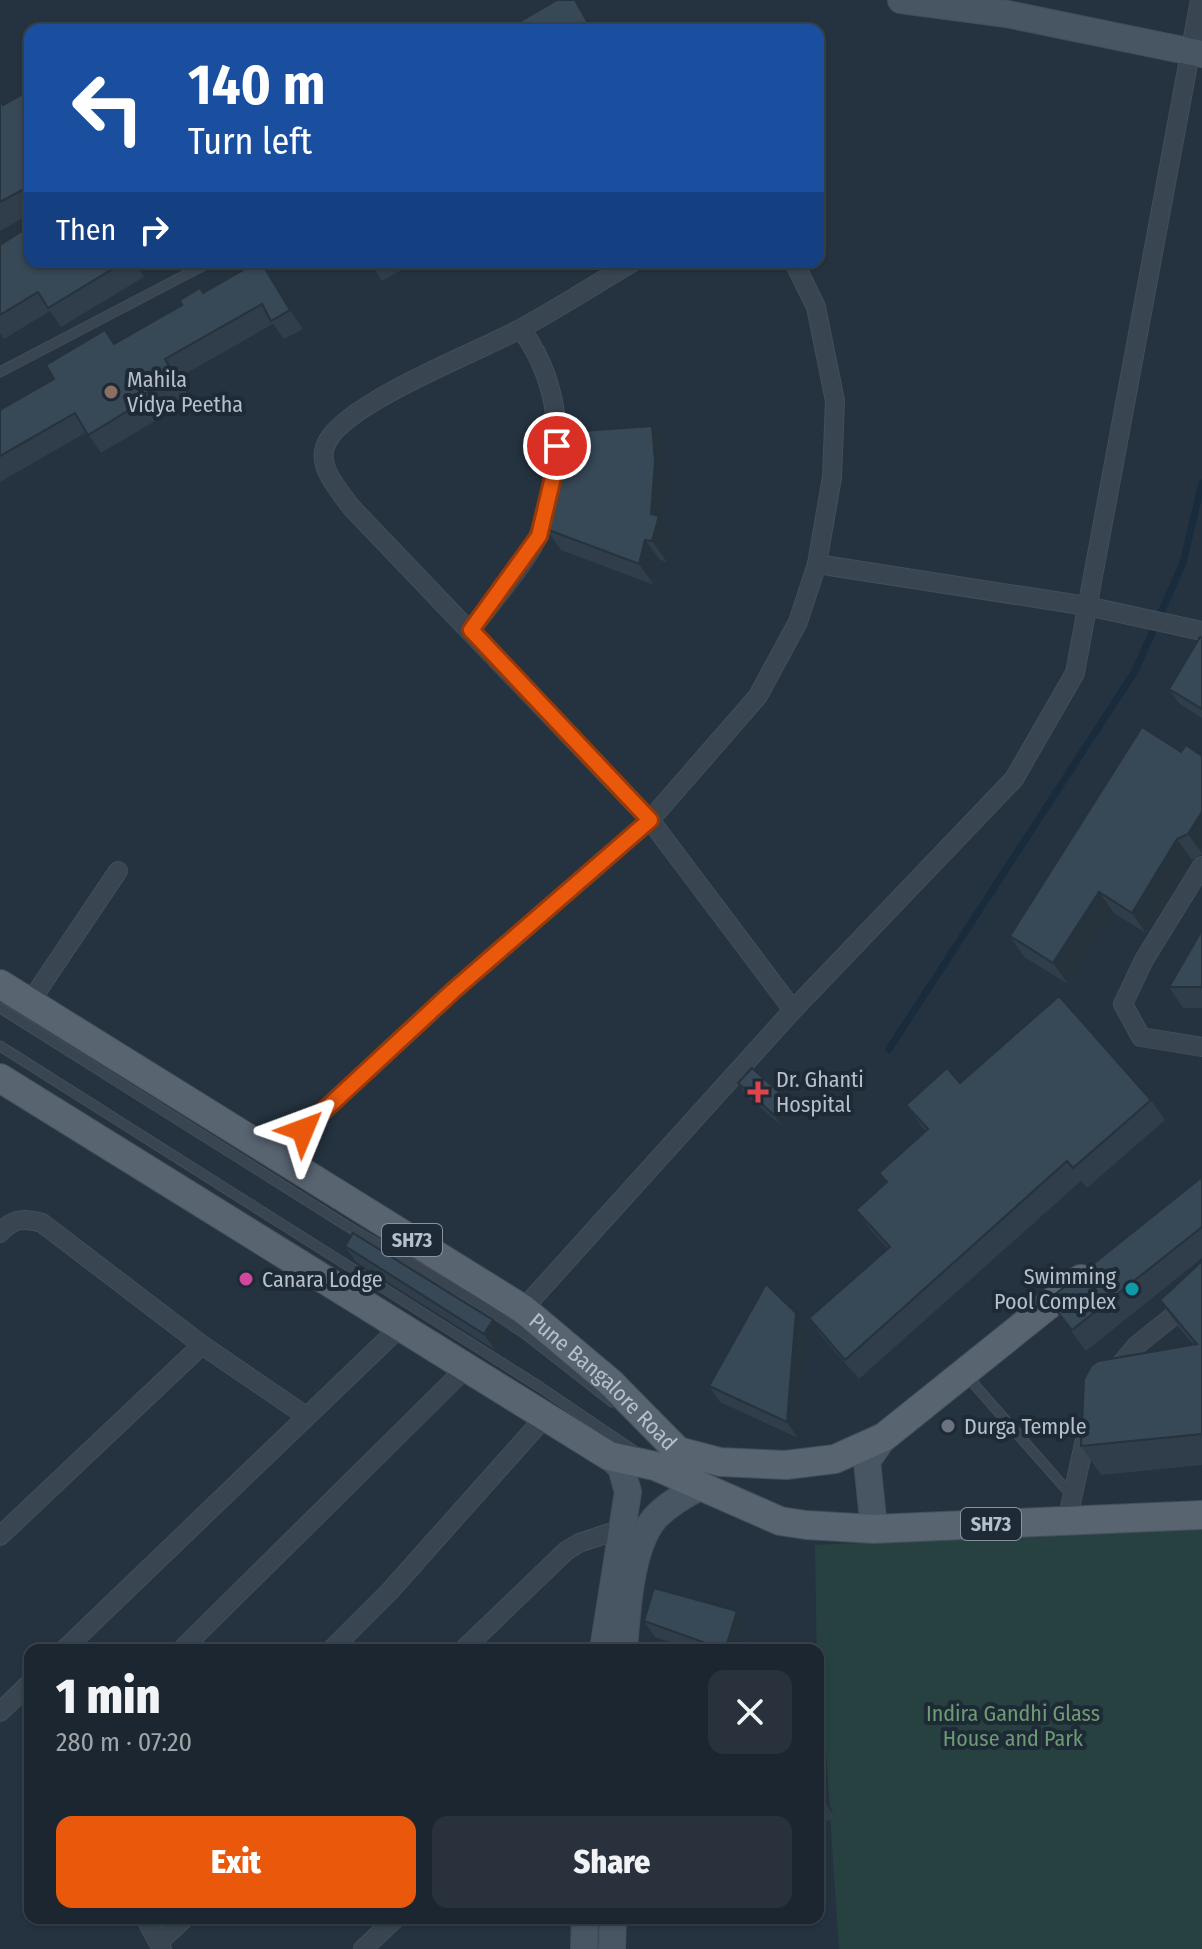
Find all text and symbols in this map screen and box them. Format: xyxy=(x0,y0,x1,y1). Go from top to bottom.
text: 140 m xyxy=(188,52,325,119)
icon: left xyxy=(56,56,160,160)
text: Turn left xyxy=(188,120,312,164)
icon: right xyxy=(132,208,176,252)
text: Then xyxy=(56,212,116,248)
place label: Mahila Vidya Peetha xyxy=(127,366,243,418)
marker: Mahila Vidya Peetha xyxy=(102,383,120,401)
pin xyxy=(523,412,591,480)
icon: arrive xyxy=(535,424,579,468)
place label: Dr. Ghanti Hospital xyxy=(776,1066,864,1118)
marker: Dr. Ghanti Hospital xyxy=(747,1081,769,1103)
position arrow xyxy=(261,1088,345,1172)
road number: SH73 xyxy=(382,1224,442,1256)
place label: Swimming Pool Complex xyxy=(994,1263,1117,1315)
place label: Canara Lodge xyxy=(262,1266,383,1293)
marker: Canara Lodge xyxy=(237,1270,255,1288)
marker: Swimming Pool Complex xyxy=(1123,1280,1141,1298)
street label: Pune Bangalore Road xyxy=(524,1307,683,1456)
place label: Durga Temple xyxy=(964,1413,1087,1440)
marker: Durga Temple xyxy=(939,1417,957,1435)
road number: SH73 xyxy=(961,1508,1021,1540)
text: 1 min xyxy=(56,1668,160,1726)
button: close xyxy=(708,1670,792,1754)
park label: Indira Gandhi Glass House and Park xyxy=(926,1700,1100,1752)
text: 280 m · 07:20 xyxy=(56,1727,192,1758)
button: Exit xyxy=(56,1816,416,1908)
button: Share xyxy=(432,1816,792,1908)

